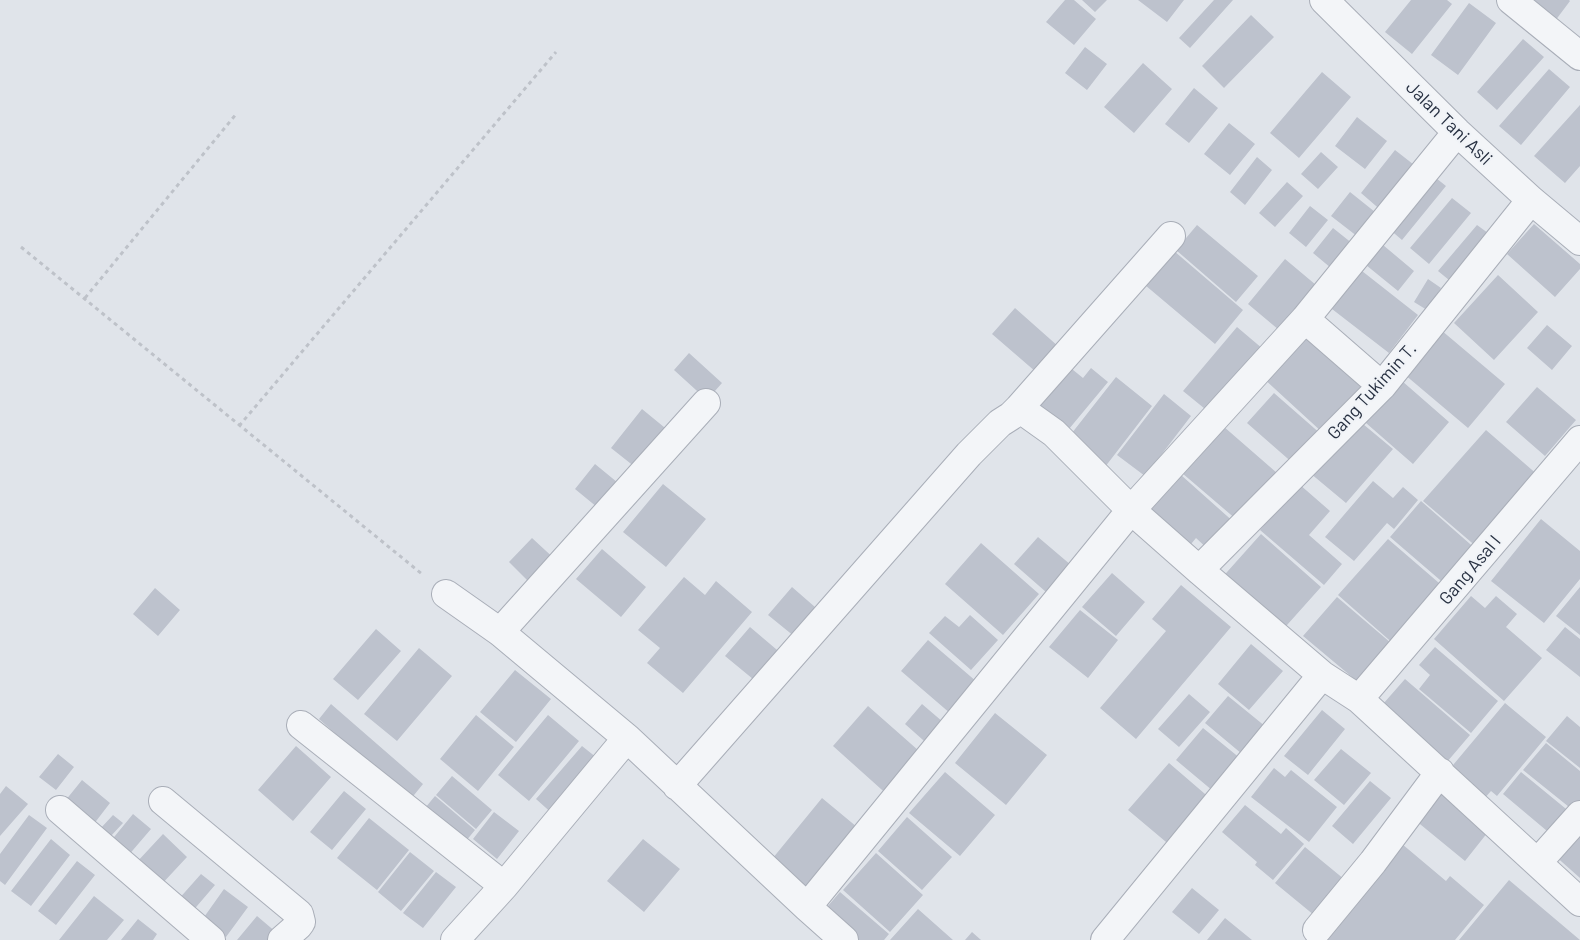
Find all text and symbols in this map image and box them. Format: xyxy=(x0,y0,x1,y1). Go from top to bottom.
street label: Jalan Tani Asli xyxy=(1401,76,1497,170)
street label: Gang Tukimin T. xyxy=(1323,338,1421,444)
street label: Gang Asal I xyxy=(1435,531,1505,609)

